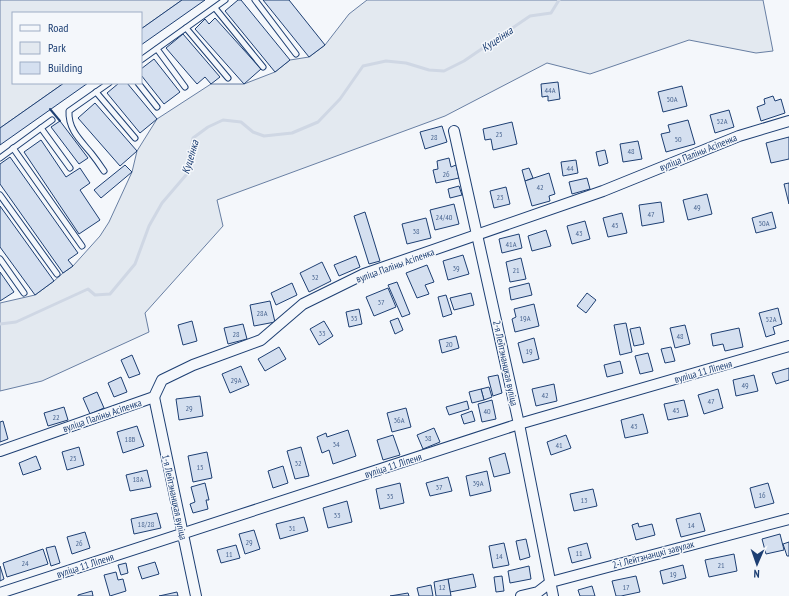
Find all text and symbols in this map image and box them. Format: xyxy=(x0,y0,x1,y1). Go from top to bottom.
legend xyxy=(12,12,142,84)
text: Road xyxy=(48,20,68,35)
water label: Куцеінка xyxy=(479,23,516,55)
text: Park xyxy=(48,40,66,55)
text: Building xyxy=(48,60,83,75)
house number: 44А xyxy=(545,85,556,95)
house number: 50А xyxy=(667,94,678,104)
house number: 52А xyxy=(717,116,728,126)
house number: 25 xyxy=(495,129,503,139)
street label: вуліца Паліны Асіпенка xyxy=(658,131,739,174)
house number: 28 xyxy=(430,132,438,142)
house number: 50 xyxy=(674,134,682,144)
water label: Куцеінка xyxy=(178,138,202,176)
house number: 48 xyxy=(627,146,635,156)
house number: 44 xyxy=(566,163,574,173)
house number: 26 xyxy=(442,169,450,179)
house number: 42 xyxy=(536,182,544,192)
house number: 23 xyxy=(496,192,504,202)
house number: 49 xyxy=(693,202,701,212)
house number: 47 xyxy=(647,209,655,219)
house number: 24/40 xyxy=(436,212,453,222)
house number: 50А xyxy=(759,218,770,228)
house number: 45 xyxy=(611,220,619,230)
house number: 38 xyxy=(412,226,420,236)
house number: 43 xyxy=(575,228,583,238)
house number: 41А xyxy=(506,239,517,249)
street label: вуліца Паліны Асіпенка xyxy=(354,245,436,286)
house number: 39 xyxy=(452,263,460,273)
house number: 21 xyxy=(512,265,520,275)
house number: 32 xyxy=(311,272,319,282)
house number: 37 xyxy=(377,297,385,307)
house number: 28А xyxy=(257,308,268,318)
house number: 35 xyxy=(350,313,358,323)
house number: 19А xyxy=(520,313,531,323)
house number: 52А xyxy=(766,314,777,324)
street label: 2-я Лейтэнанцкая вуліца xyxy=(490,319,521,407)
house number: 33 xyxy=(318,328,326,338)
house number: 28 xyxy=(232,329,240,339)
house number: 48 xyxy=(676,331,684,341)
house number: 20 xyxy=(445,339,453,349)
house number: 19 xyxy=(525,346,533,356)
street label: вуліца 11 Ліпеня xyxy=(673,357,734,386)
house number: 29А xyxy=(231,375,242,385)
house number: 49 xyxy=(741,380,749,390)
house number: 42 xyxy=(541,390,549,400)
street label: вуліца Паліны Асіпенка xyxy=(61,396,143,435)
house number: 47 xyxy=(707,396,715,406)
house number: 29 xyxy=(185,403,193,413)
house number: 45 xyxy=(672,405,680,415)
house number: 40 xyxy=(483,406,491,416)
house number: 22 xyxy=(52,412,60,422)
house number: 36А xyxy=(394,415,405,425)
house number: 43 xyxy=(630,421,638,431)
house number: 38 xyxy=(424,433,432,443)
house number: 18Б xyxy=(125,434,136,444)
house number: 34 xyxy=(332,439,340,449)
house number: 41 xyxy=(555,440,563,450)
street label: вуліца 11 Ліпеня xyxy=(363,450,424,481)
house number: 25 xyxy=(69,453,77,463)
street label: 1-я Лейтэнанцкая вуліца xyxy=(159,453,190,541)
house number: 32 xyxy=(294,458,302,468)
house number: 15 xyxy=(196,462,204,472)
house number: 18А xyxy=(133,474,144,484)
house number: 39А xyxy=(473,478,484,488)
house number: 37 xyxy=(435,482,443,492)
house number: 16 xyxy=(758,490,766,500)
house number: 35 xyxy=(386,491,394,501)
house number: 13 xyxy=(580,495,588,505)
house number: 33 xyxy=(333,510,341,520)
house number: 18/28 xyxy=(138,519,155,529)
house number: 14 xyxy=(687,520,695,530)
house number: 31 xyxy=(288,523,296,533)
house number: 29 xyxy=(245,537,253,547)
street label: 2-і Лейтэнанцкі завулак xyxy=(611,537,696,572)
house number: 26 xyxy=(75,538,83,548)
north arrow xyxy=(737,544,777,584)
house number: 11 xyxy=(575,548,583,558)
house number: 11 xyxy=(225,549,233,559)
street label: вуліца 11 Ліпеня xyxy=(55,550,116,581)
house number: 14 xyxy=(495,551,503,561)
house number: 24 xyxy=(21,558,29,568)
house number: 21 xyxy=(717,560,725,570)
text: N xyxy=(753,567,760,581)
house number: 19 xyxy=(669,569,677,579)
house number: 12 xyxy=(438,582,446,592)
house number: 17 xyxy=(622,582,630,592)

